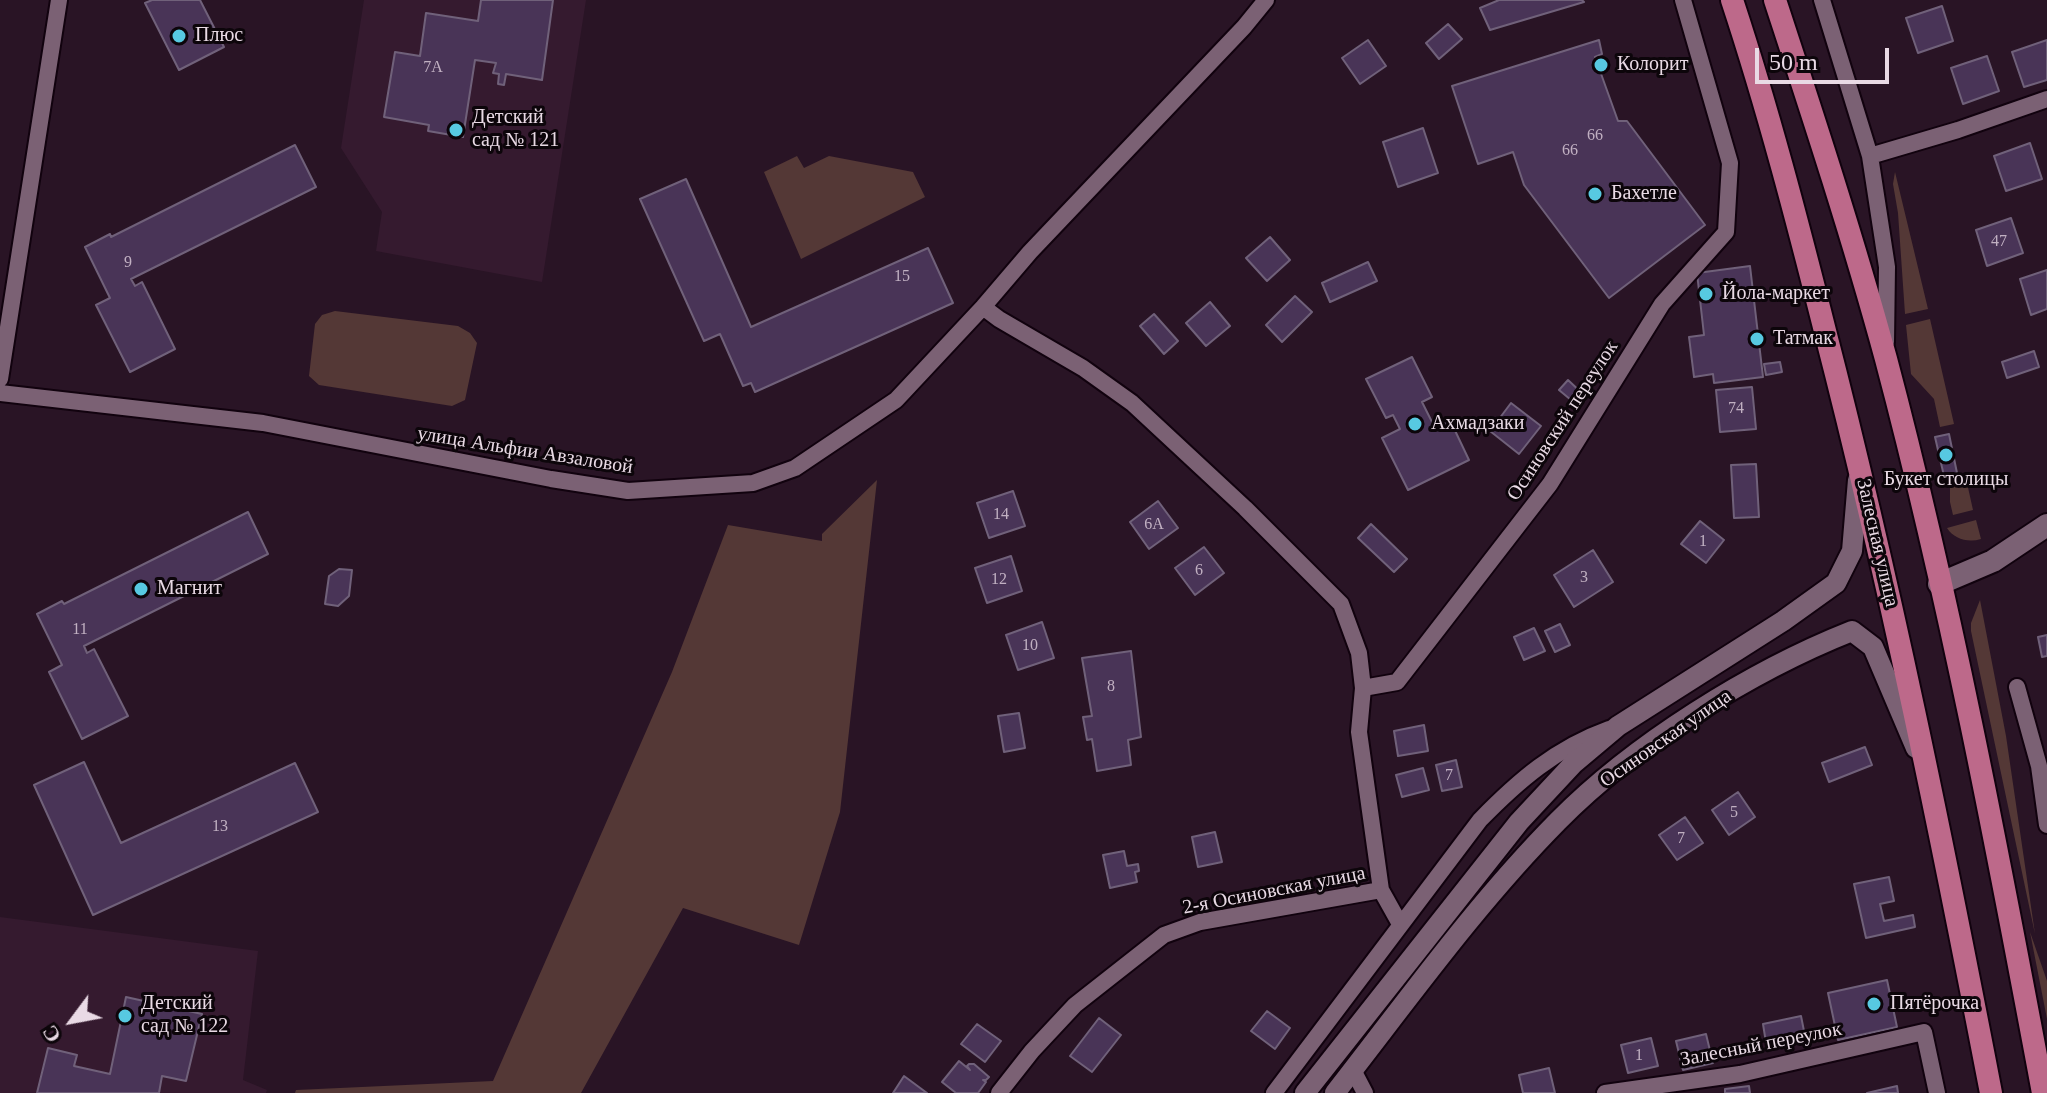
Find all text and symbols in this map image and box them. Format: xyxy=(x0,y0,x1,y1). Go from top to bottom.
place label: Плюс xyxy=(195,24,243,48)
marker: Плюс xyxy=(170,27,188,45)
scale bar xyxy=(1759,32,1893,82)
text: 50 m xyxy=(1769,49,1818,75)
place label: Колорит xyxy=(1617,53,1689,77)
marker: Колорит xyxy=(1592,56,1610,74)
house number: 7А xyxy=(423,58,443,78)
place label: Детский сад № 121 xyxy=(472,106,559,153)
marker: Детский сад № 121 xyxy=(447,121,465,139)
house number: 66 xyxy=(1587,126,1603,146)
house number: 66 xyxy=(1562,141,1578,161)
place label: Бахетле xyxy=(1611,182,1677,206)
marker: Бахетле xyxy=(1586,185,1604,203)
house number: 47 xyxy=(1991,232,2007,252)
house number: 9 xyxy=(124,253,132,273)
house number: 15 xyxy=(894,267,910,287)
place label: Йола-маркет xyxy=(1722,282,1830,306)
marker: Йола-маркет xyxy=(1697,285,1715,303)
place label: Татмак xyxy=(1773,327,1833,351)
marker: Татмак xyxy=(1748,330,1766,348)
street label: Осиновский переулок xyxy=(1502,337,1624,505)
house number: 74 xyxy=(1728,399,1744,419)
place label: Ахмадзаки xyxy=(1431,412,1524,436)
marker: Ахмадзаки xyxy=(1406,415,1424,433)
street label: улица Альфии Авзаловой xyxy=(415,422,635,480)
marker: Букет столицы xyxy=(1937,446,1955,464)
place label: Букет столицы xyxy=(1884,468,2008,492)
street label: Залесная улица xyxy=(1851,477,1903,609)
house number: 14 xyxy=(993,505,1009,525)
house number: 6А xyxy=(1144,515,1164,535)
house number: 1 xyxy=(1699,532,1707,552)
house number: 6 xyxy=(1195,561,1203,581)
house number: 3 xyxy=(1580,568,1588,588)
house number: 12 xyxy=(991,570,1007,590)
place label: Магнит xyxy=(157,577,222,601)
marker: Магнит xyxy=(132,580,150,598)
house number: 11 xyxy=(72,620,88,640)
house number: 10 xyxy=(1022,636,1038,656)
house number: 8 xyxy=(1107,677,1115,697)
street label: Осиновская улица xyxy=(1596,685,1736,793)
house number: 7 xyxy=(1445,766,1453,786)
house number: 5 xyxy=(1730,803,1738,823)
house number: 13 xyxy=(212,817,228,837)
house number: 7 xyxy=(1677,829,1685,849)
street label: 2-я Осиновская улица xyxy=(1181,862,1367,920)
north arrow xyxy=(32,981,112,1061)
place label: Детский сад № 122 xyxy=(141,992,228,1039)
place label: Пятёрочка xyxy=(1890,992,1979,1016)
marker: Пятёрочка xyxy=(1865,995,1883,1013)
marker: Детский сад № 122 xyxy=(116,1007,134,1025)
street label: Залесный переулок xyxy=(1678,1018,1844,1072)
text: С xyxy=(36,1021,66,1047)
house number: 1 xyxy=(1635,1046,1643,1066)

